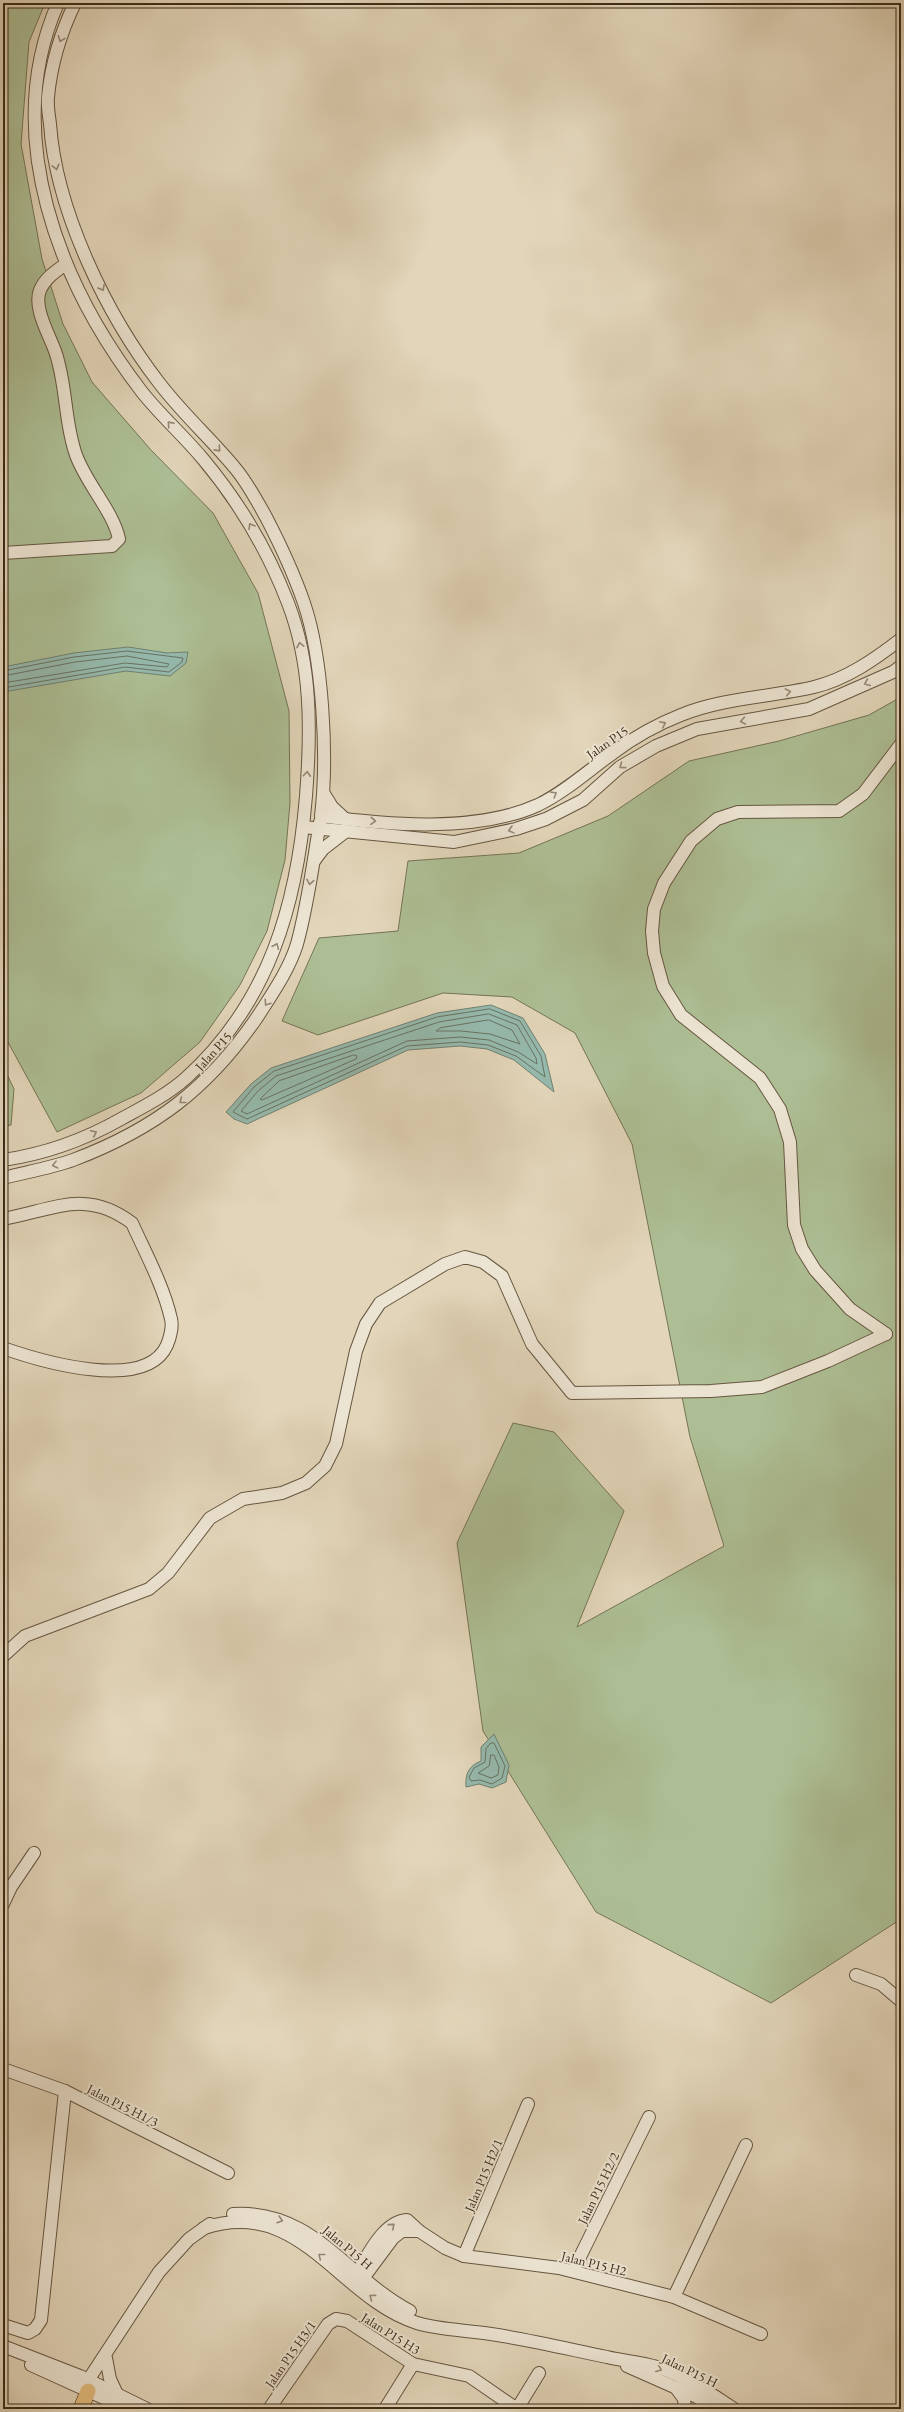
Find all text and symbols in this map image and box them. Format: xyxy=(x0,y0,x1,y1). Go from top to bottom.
one-way arrow xyxy=(57,36,65,43)
one-way arrow xyxy=(51,163,60,170)
one-way arrow xyxy=(97,284,104,291)
one-way arrow xyxy=(168,421,175,429)
one-way arrow xyxy=(214,445,221,452)
one-way arrow xyxy=(248,523,255,530)
one-way arrow xyxy=(296,642,304,649)
one-way arrow xyxy=(863,679,870,687)
one-way arrow xyxy=(785,688,791,697)
one-way arrow xyxy=(740,716,746,725)
one-way arrow xyxy=(659,721,666,729)
street label: Jalan P15 xyxy=(582,722,631,763)
one-way arrow xyxy=(620,761,627,768)
one-way arrow xyxy=(303,771,312,777)
one-way arrow xyxy=(550,792,557,799)
one-way arrow xyxy=(370,817,376,826)
one-way arrow xyxy=(508,825,515,834)
one-way arrow xyxy=(306,879,315,885)
one-way arrow xyxy=(272,942,280,949)
one-way arrow xyxy=(264,999,272,1006)
street label: Jalan P15 xyxy=(191,1028,235,1075)
one-way arrow xyxy=(180,1096,187,1103)
one-way arrow xyxy=(89,1130,97,1138)
one-way arrow xyxy=(51,1160,58,1168)
street label: Jalan P15 H1/3 xyxy=(83,2080,161,2131)
street label: Jalan P15 H2/1 xyxy=(460,2136,506,2215)
street label: Jalan P15 H2/2 xyxy=(573,2149,623,2228)
one-way arrow xyxy=(276,2215,283,2223)
street label: Jalan P15 H xyxy=(318,2221,377,2274)
one-way arrow xyxy=(387,2224,394,2231)
street label: Jalan P15 H2 xyxy=(559,2247,629,2280)
one-way arrow xyxy=(319,2254,326,2261)
one-way arrow xyxy=(369,2295,376,2302)
street label: Jalan P15 H3 xyxy=(357,2308,423,2358)
street label: Jalan P15 H3/1 xyxy=(261,2318,320,2392)
street label: Jalan P15 H xyxy=(658,2349,721,2391)
one-way arrow xyxy=(656,2364,663,2372)

